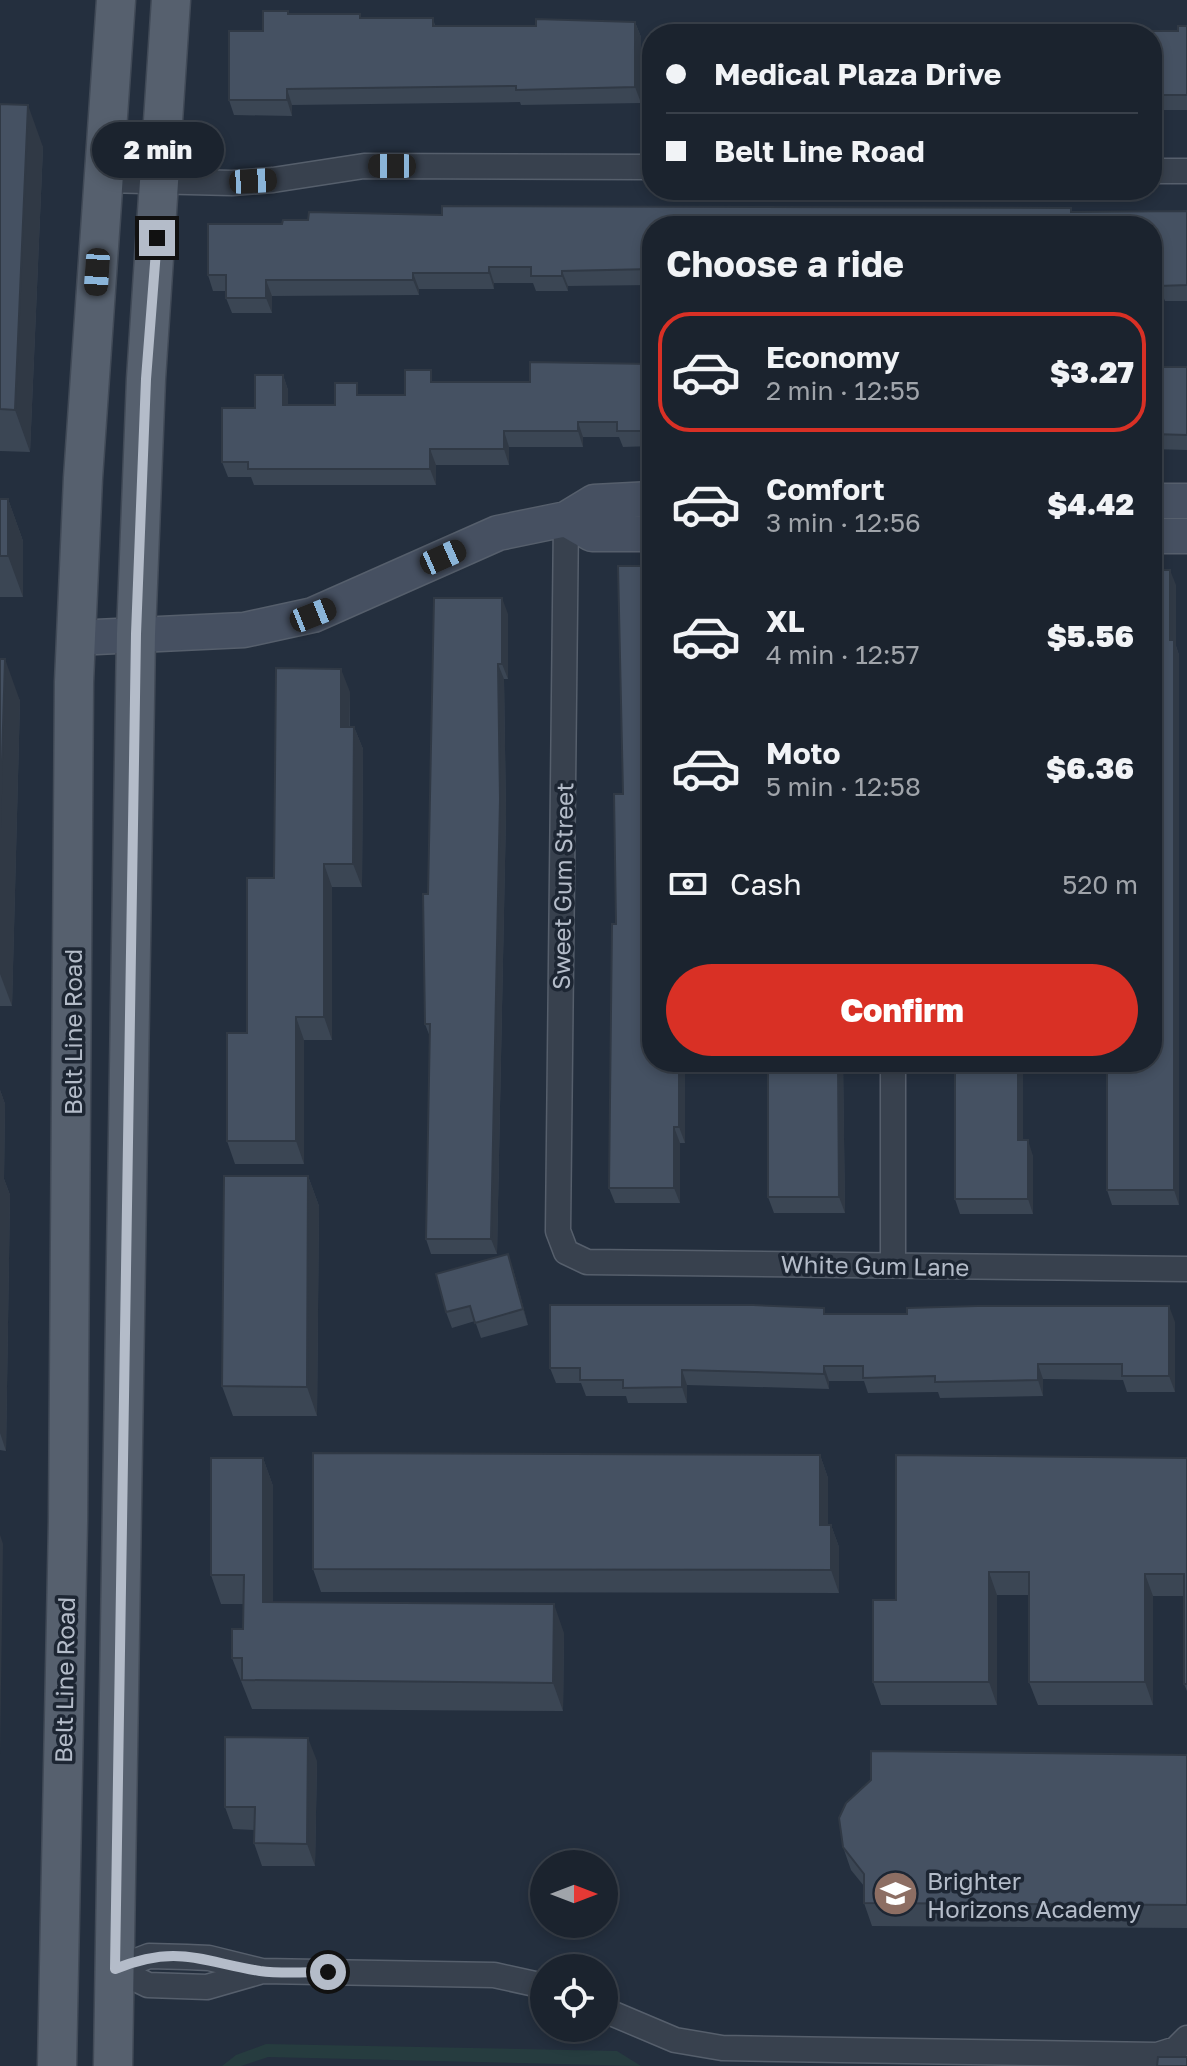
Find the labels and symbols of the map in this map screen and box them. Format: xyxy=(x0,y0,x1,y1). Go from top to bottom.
callout: 2 min xyxy=(91,122,223,178)
car xyxy=(368,154,416,178)
car xyxy=(228,168,278,194)
route end xyxy=(139,220,175,256)
car xyxy=(83,247,111,297)
car xyxy=(416,536,470,578)
car xyxy=(286,595,340,635)
street label: Sweet Gum Street xyxy=(546,782,578,990)
street label: Belt Line Road xyxy=(58,949,87,1115)
street label: White Gum Lane xyxy=(780,1249,970,1281)
street label: Belt Line Road xyxy=(48,1597,80,1763)
north arrow xyxy=(530,1850,618,1938)
place label: Brighter Horizons Academy xyxy=(927,1866,1141,1923)
school or university icon: Brighter Horizons Academy xyxy=(872,1870,920,1918)
route start xyxy=(310,1954,346,1990)

